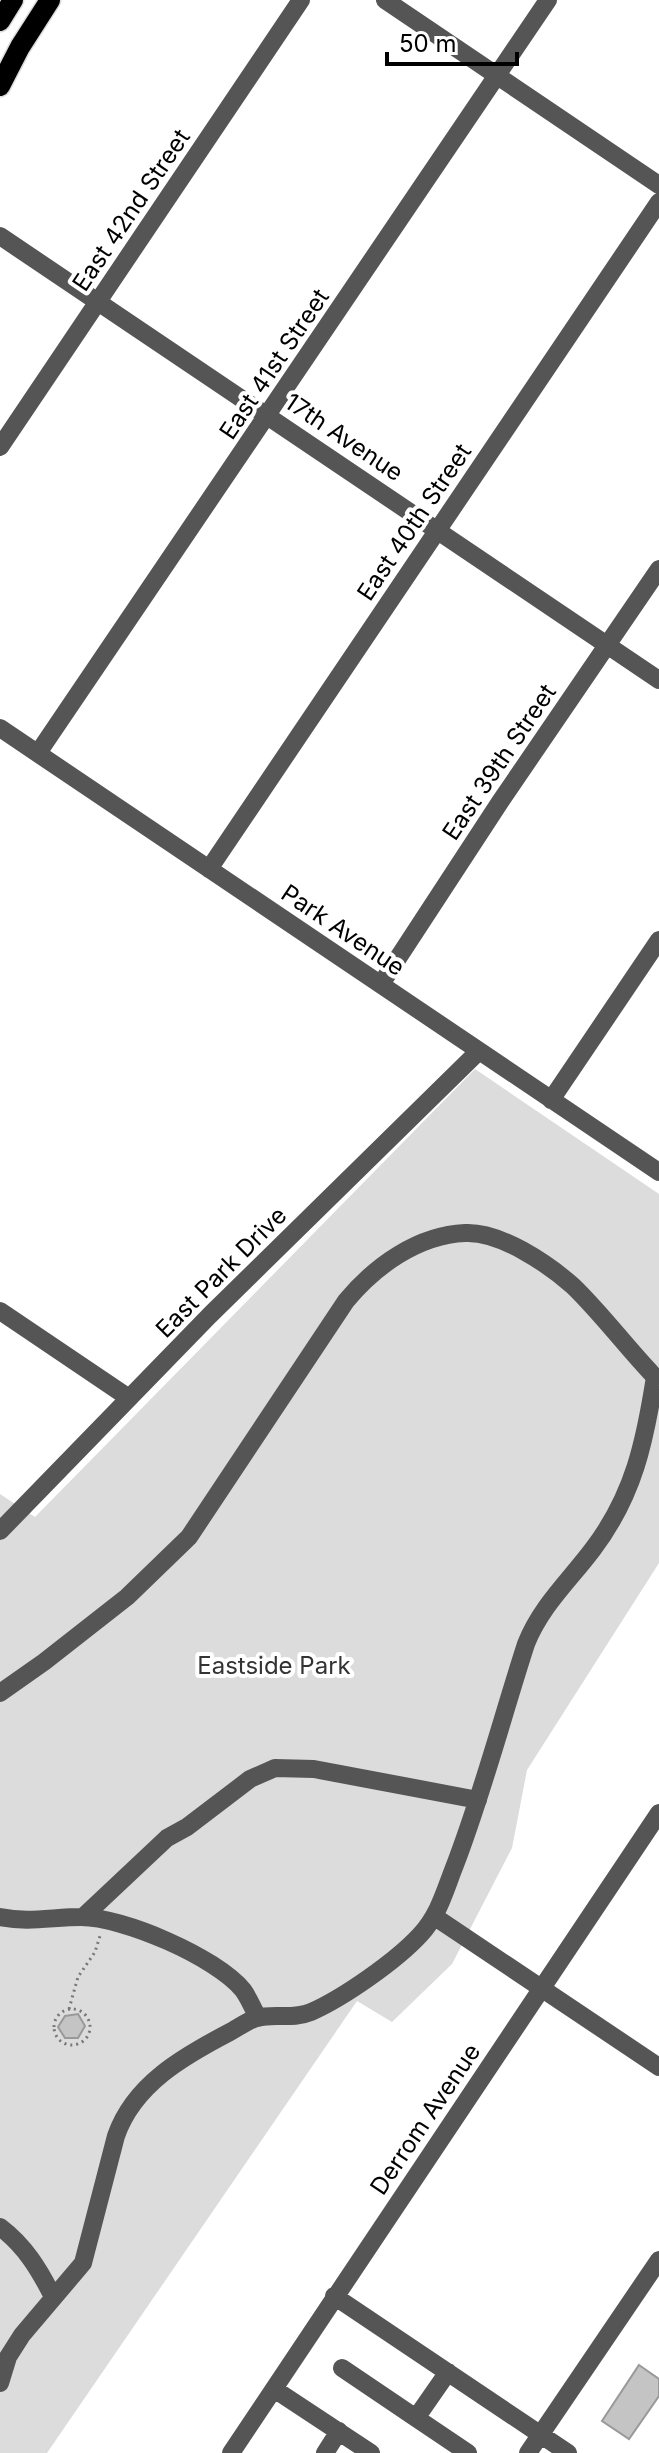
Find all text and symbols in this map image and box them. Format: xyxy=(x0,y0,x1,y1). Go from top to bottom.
scale bar xyxy=(387,16,517,66)
text: 50 m xyxy=(399,29,457,58)
street label: East 42nd Street xyxy=(66,124,196,296)
street label: East 41st Street xyxy=(213,283,335,445)
street label: 17th Avenue xyxy=(279,387,409,487)
street label: East 40th Street xyxy=(351,438,477,606)
street label: East 39th Street xyxy=(436,678,562,845)
street label: Park Avenue xyxy=(276,878,410,982)
street label: East Park Drive xyxy=(150,1201,292,1343)
park label: Eastside Park xyxy=(197,1651,351,1680)
street label: Derrom Avenue xyxy=(364,2038,486,2200)

